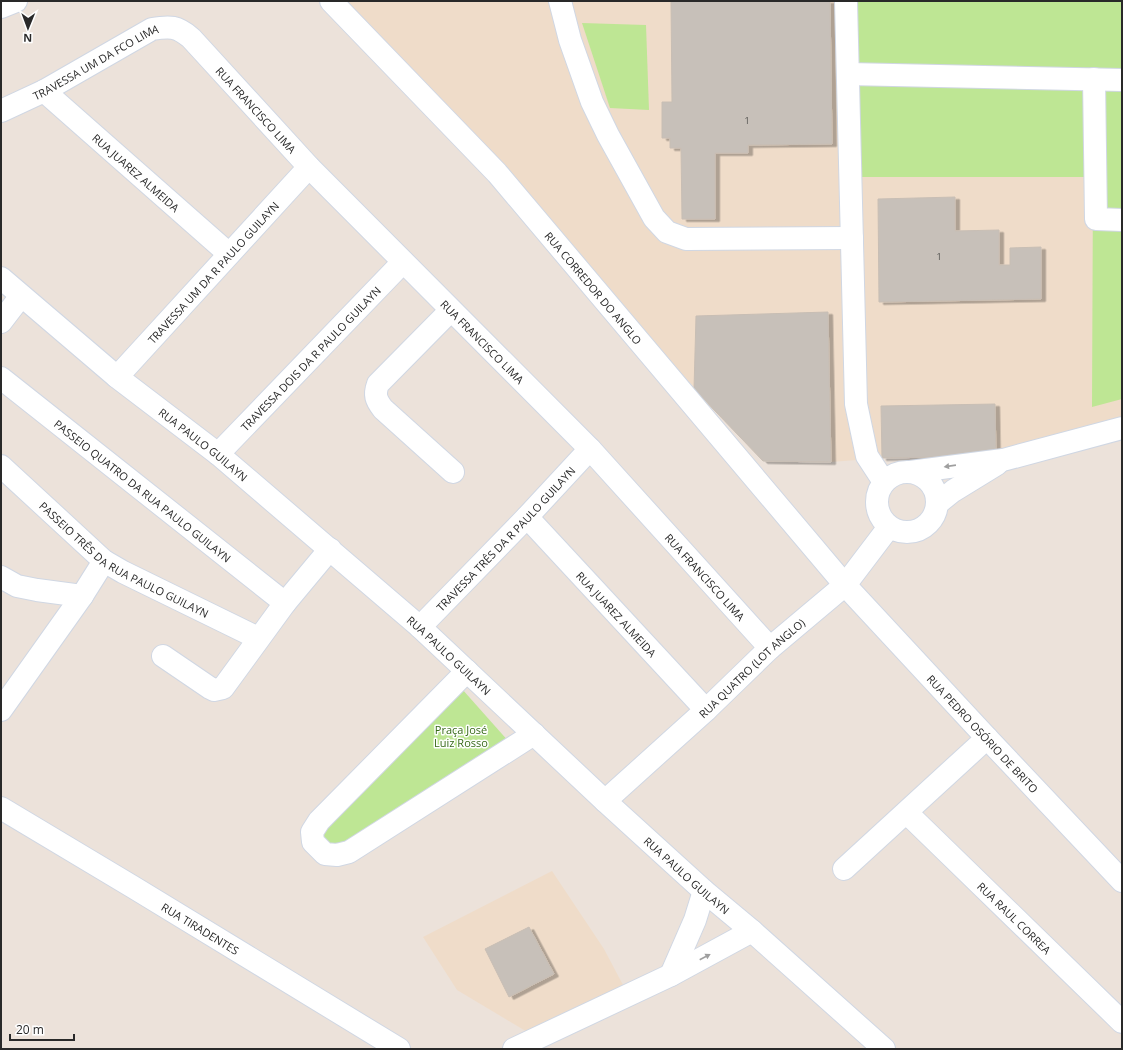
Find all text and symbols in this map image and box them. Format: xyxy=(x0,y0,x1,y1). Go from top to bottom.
north arrow xyxy=(8,8,48,48)
street label: TRAVESSA UM DA FCO LIMA xyxy=(30,21,160,103)
text: N xyxy=(23,31,32,46)
street label: RUA FRANCISCO LIMA xyxy=(213,63,300,156)
house number: 1 xyxy=(744,114,750,127)
street label: RUA JUAREZ ALMEIDA xyxy=(90,130,183,215)
street label: TRAVESSA UM DA R PAULO GUILAYN xyxy=(144,198,282,347)
street label: RUA CORREDOR DO ANGLO xyxy=(542,228,646,347)
house number: 1 xyxy=(936,250,942,263)
street label: TRAVESSA DOIS DA R PAULO GUILAYN xyxy=(237,283,384,434)
street label: RUA FRANCISCO LIMA xyxy=(438,296,528,387)
street label: RUA PAULO GUILAYN xyxy=(156,404,251,484)
street label: PASSEIO QUATRO DA RUA PAULO GUILAYN xyxy=(51,416,234,565)
street label: TRAVESSA TRÊS DA R PAULO GUILAYN xyxy=(432,463,578,614)
one-way arrow xyxy=(944,463,956,469)
street label: PASSEIO TRÊS DA RUA PAULO GUILAYN xyxy=(36,498,211,620)
street label: RUA FRANCISCO LIMA xyxy=(662,530,749,623)
street label: RUA JUAREZ ALMEIDA xyxy=(573,568,660,660)
street label: RUA PAULO GUILAYN xyxy=(404,612,495,698)
street label: RUA QUATRO (LOT ANGLO) xyxy=(695,615,808,721)
street label: RUA PEDRO OSÓRIO DE BRITO xyxy=(924,671,1042,796)
park label: Praça José Luiz Rosso xyxy=(434,722,488,750)
street label: RUA PAULO GUILAYN xyxy=(641,833,733,917)
street label: RUA RAUL CORREA xyxy=(974,878,1055,957)
street label: RUA TIRADENTES xyxy=(159,899,242,958)
one-way arrow xyxy=(699,953,711,960)
scale bar xyxy=(10,1016,74,1042)
text: 20 m xyxy=(16,1021,44,1038)

